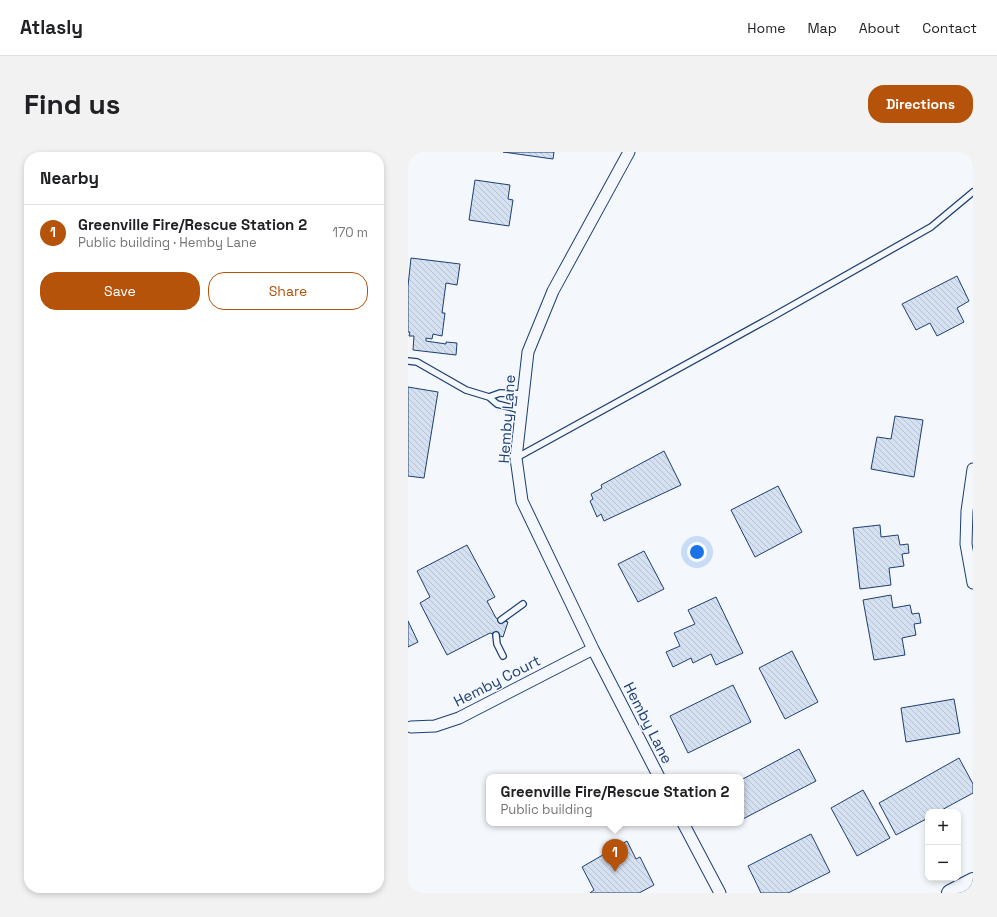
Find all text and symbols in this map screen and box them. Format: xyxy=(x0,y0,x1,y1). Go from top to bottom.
text: Atlasly xyxy=(20,15,83,40)
text: Home xyxy=(747,19,785,37)
text: Map xyxy=(807,19,837,37)
text: About xyxy=(859,19,900,37)
text: Contact xyxy=(922,19,977,37)
button: Directions xyxy=(868,85,973,123)
text: Find us xyxy=(24,86,121,122)
text: Nearby xyxy=(40,167,99,189)
text: Greenville Fire/Rescue Station 2 xyxy=(78,215,307,234)
text: 1 xyxy=(50,224,56,241)
text: 170 m xyxy=(332,224,368,241)
text: Public building · Hemby Lane xyxy=(78,234,257,251)
button: Save xyxy=(40,272,200,310)
button: Share xyxy=(208,272,368,310)
street label: Hemby Lane xyxy=(494,374,519,464)
your location xyxy=(687,542,707,562)
street label: Hemby Court xyxy=(450,650,543,711)
street label: Hemby Lane xyxy=(620,679,677,767)
popup xyxy=(486,774,744,826)
text: Greenville Fire/Rescue Station 2 xyxy=(500,782,730,801)
text: Public building xyxy=(500,801,593,818)
map controls xyxy=(925,809,961,881)
button: + xyxy=(925,809,961,845)
pin: 1 xyxy=(602,839,628,872)
button: − xyxy=(925,845,961,881)

